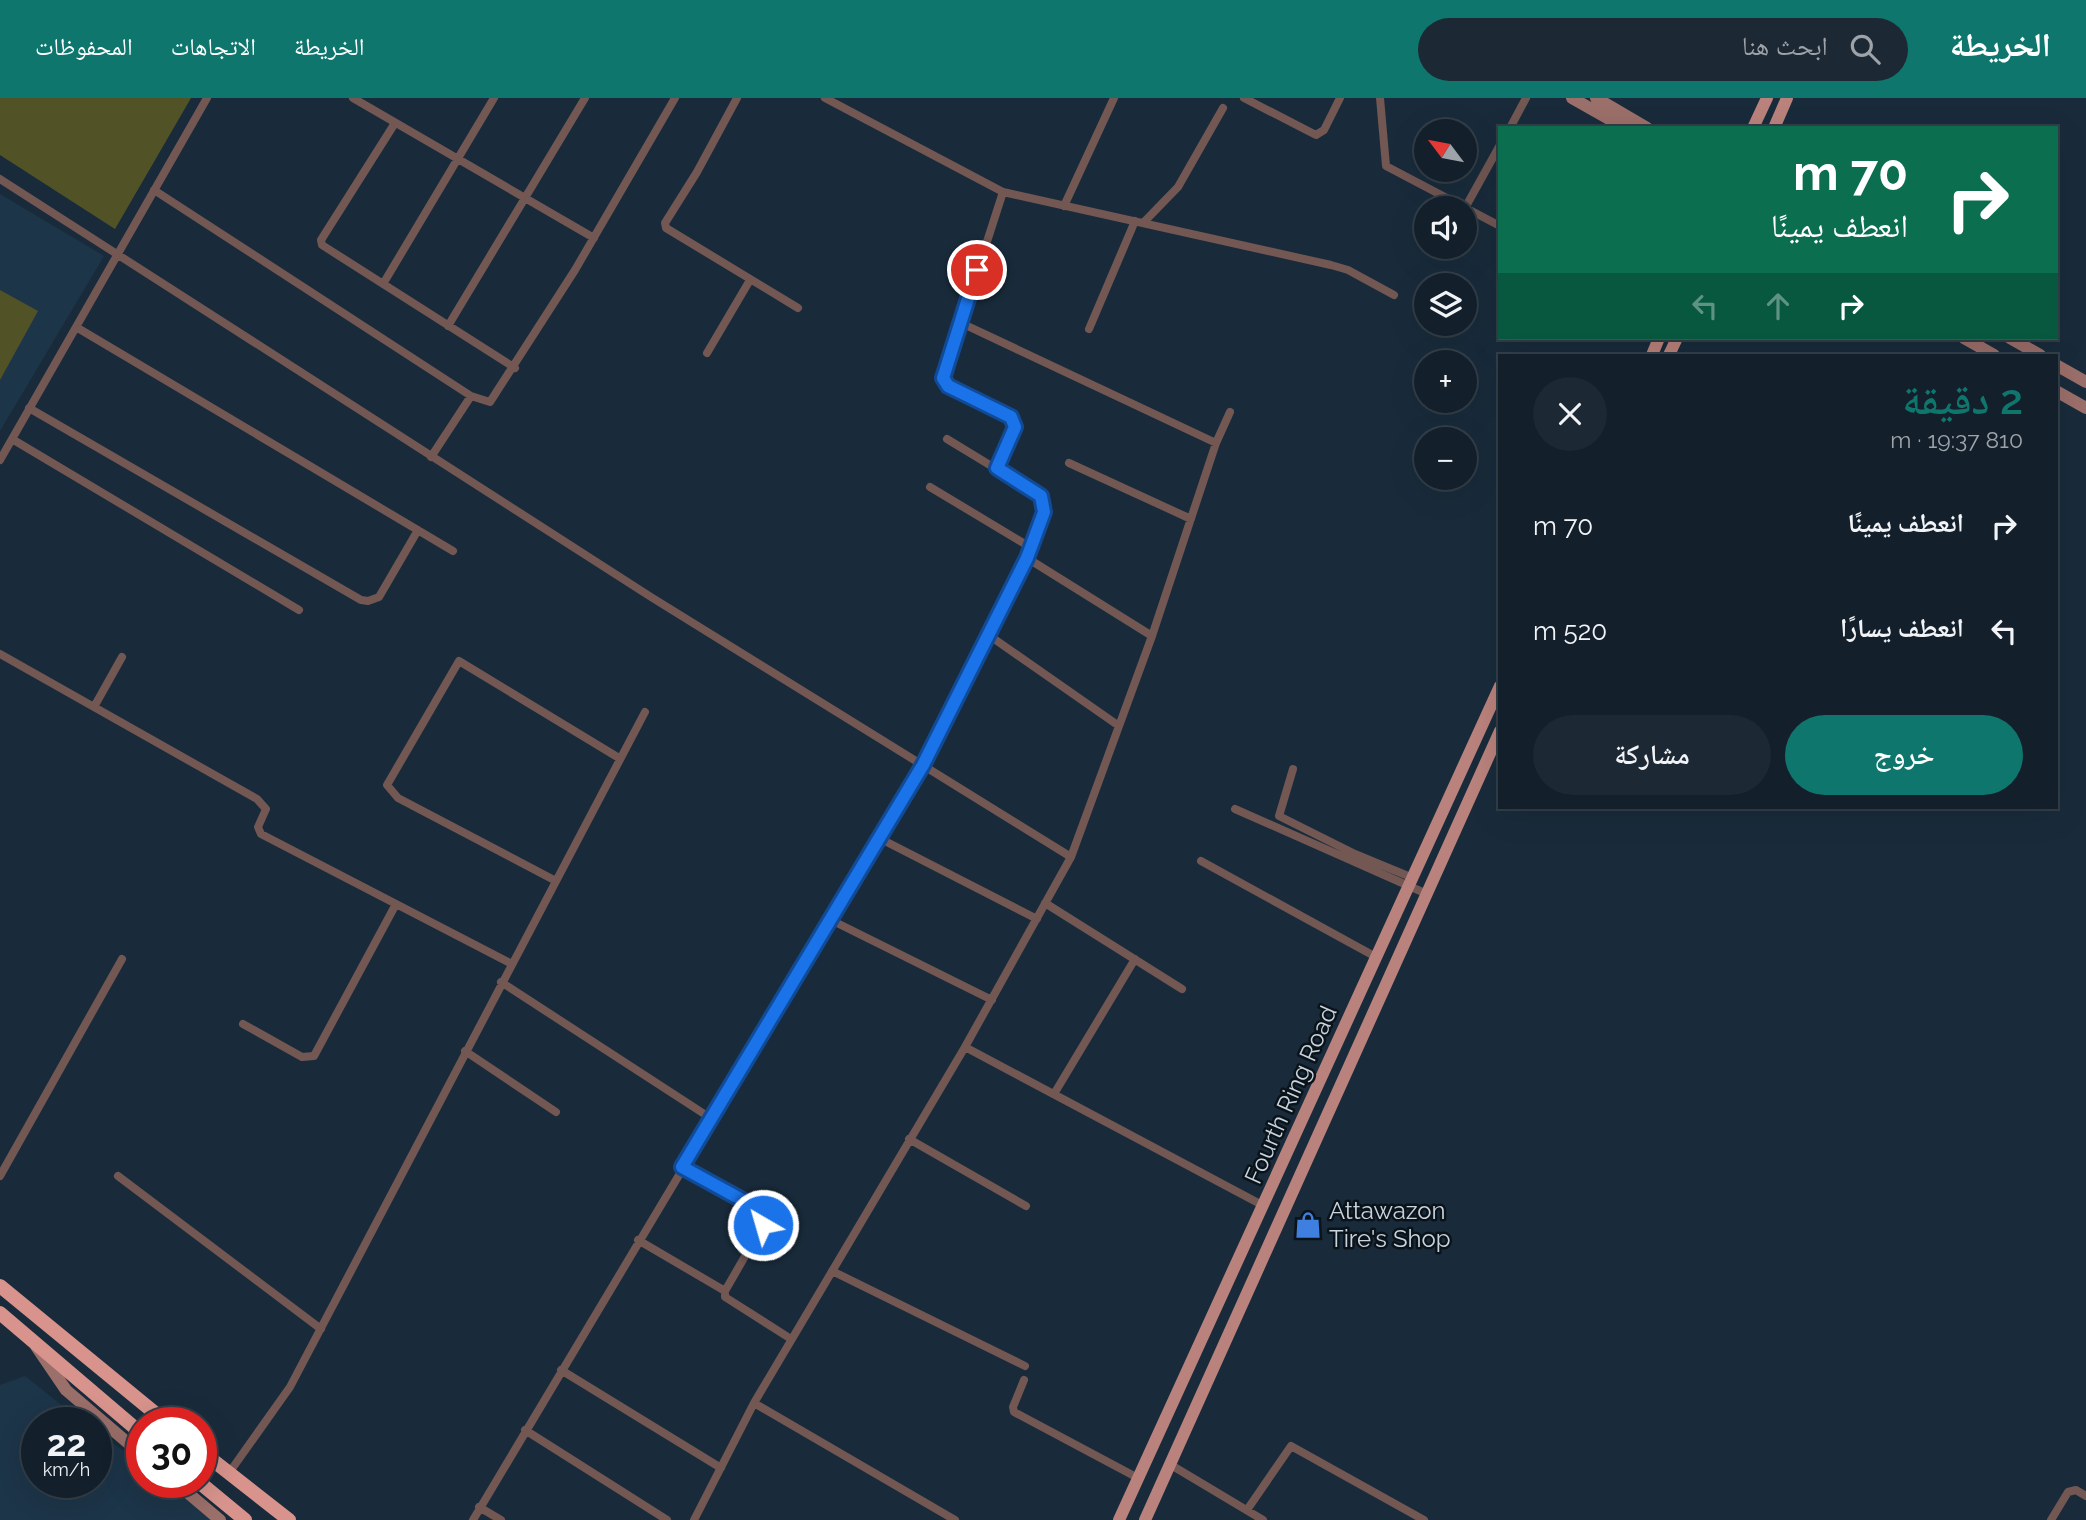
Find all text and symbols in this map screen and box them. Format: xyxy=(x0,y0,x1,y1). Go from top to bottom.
search box xyxy=(1418,18,1908,81)
text: الخريطة xyxy=(1950,25,2051,64)
icon: search xyxy=(1846,30,1884,68)
text: ابحث هنا xyxy=(1742,31,1828,61)
text: المحفوظات xyxy=(35,32,133,61)
text: الاتجاهات xyxy=(171,32,256,61)
text: الخريطة xyxy=(294,32,365,61)
north arrow xyxy=(1414,119,1477,182)
map controls xyxy=(1414,119,1477,490)
text: 70 m xyxy=(1793,144,1908,201)
icon: right xyxy=(1932,154,2023,245)
button: sound xyxy=(1414,196,1477,259)
text: انعطف يمينًا xyxy=(1771,207,1908,244)
pin xyxy=(947,240,1007,300)
icon: arrive xyxy=(958,251,996,289)
button: layers xyxy=(1414,273,1477,336)
icon: left xyxy=(1686,287,1724,325)
icon: ahead xyxy=(1759,287,1797,325)
icon: right xyxy=(1832,287,1870,325)
button: + xyxy=(1414,350,1477,413)
text: 2 دقيقة xyxy=(1902,375,2023,424)
button: close xyxy=(1533,377,1607,451)
text: 810 m · 19:37 xyxy=(1890,426,2023,453)
button: − xyxy=(1414,427,1477,490)
icon: right xyxy=(1985,507,2023,545)
text: انعطف يمينًا xyxy=(1847,508,1964,538)
text: 70 m xyxy=(1533,511,1593,541)
icon: left xyxy=(1985,612,2023,650)
text: انعطف يسارًا xyxy=(1840,613,1964,643)
text: 520 m xyxy=(1533,616,1607,646)
button: مشاركة xyxy=(1533,715,1771,795)
button: خروج xyxy=(1785,715,2023,795)
street label: Fourth Ring Road xyxy=(1238,1001,1343,1188)
position arrow xyxy=(726,1188,800,1262)
place label: Attawazon Tire's Shop xyxy=(1329,1196,1451,1253)
shop icon: Attawazon Tire's Shop xyxy=(1293,1210,1323,1240)
speed limit sign: 30 xyxy=(126,1407,217,1498)
text: 22 xyxy=(47,1423,86,1464)
text: km/h xyxy=(43,1459,90,1480)

